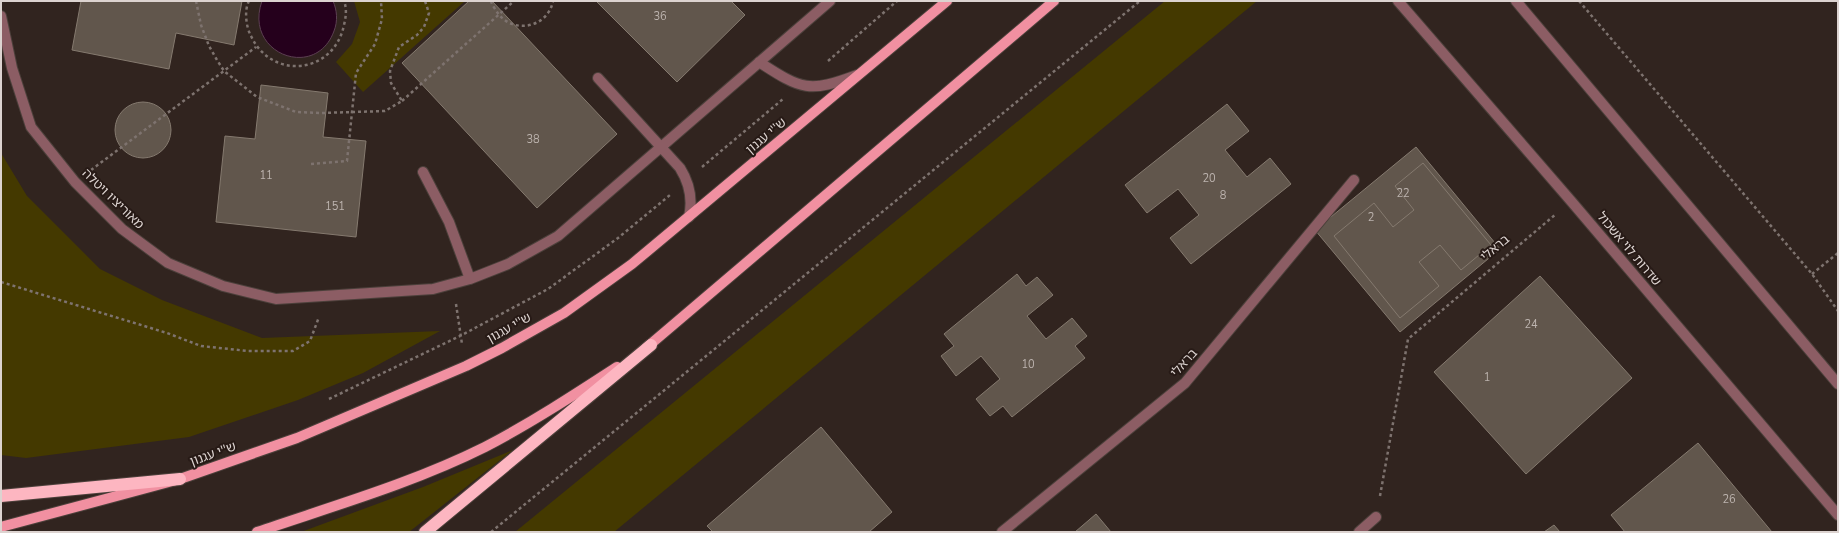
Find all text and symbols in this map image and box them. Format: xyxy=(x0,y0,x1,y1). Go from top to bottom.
house number: 36 xyxy=(653,9,667,24)
street label: ש''י עגנון xyxy=(742,114,790,158)
house number: 38 xyxy=(526,132,540,147)
street label: מאוריציו ויטלה xyxy=(78,165,148,234)
house number: 11 xyxy=(259,168,273,183)
house number: 20 xyxy=(1202,171,1216,186)
house number: 22 xyxy=(1396,186,1410,201)
house number: 8 xyxy=(1220,188,1227,203)
house number: 151 xyxy=(325,199,345,214)
street label: שדרות לוי אשכול xyxy=(1593,208,1665,290)
house number: 2 xyxy=(1368,210,1374,225)
street label: בראלי xyxy=(1477,231,1513,265)
street label: ש''י עגנון xyxy=(484,308,534,348)
house number: 24 xyxy=(1524,317,1538,332)
street label: בראלי xyxy=(1166,345,1202,381)
house number: 10 xyxy=(1021,357,1035,372)
house number: 1 xyxy=(1484,370,1490,385)
street label: ש''י עגנון xyxy=(187,437,239,471)
house number: 26 xyxy=(1722,492,1736,507)

